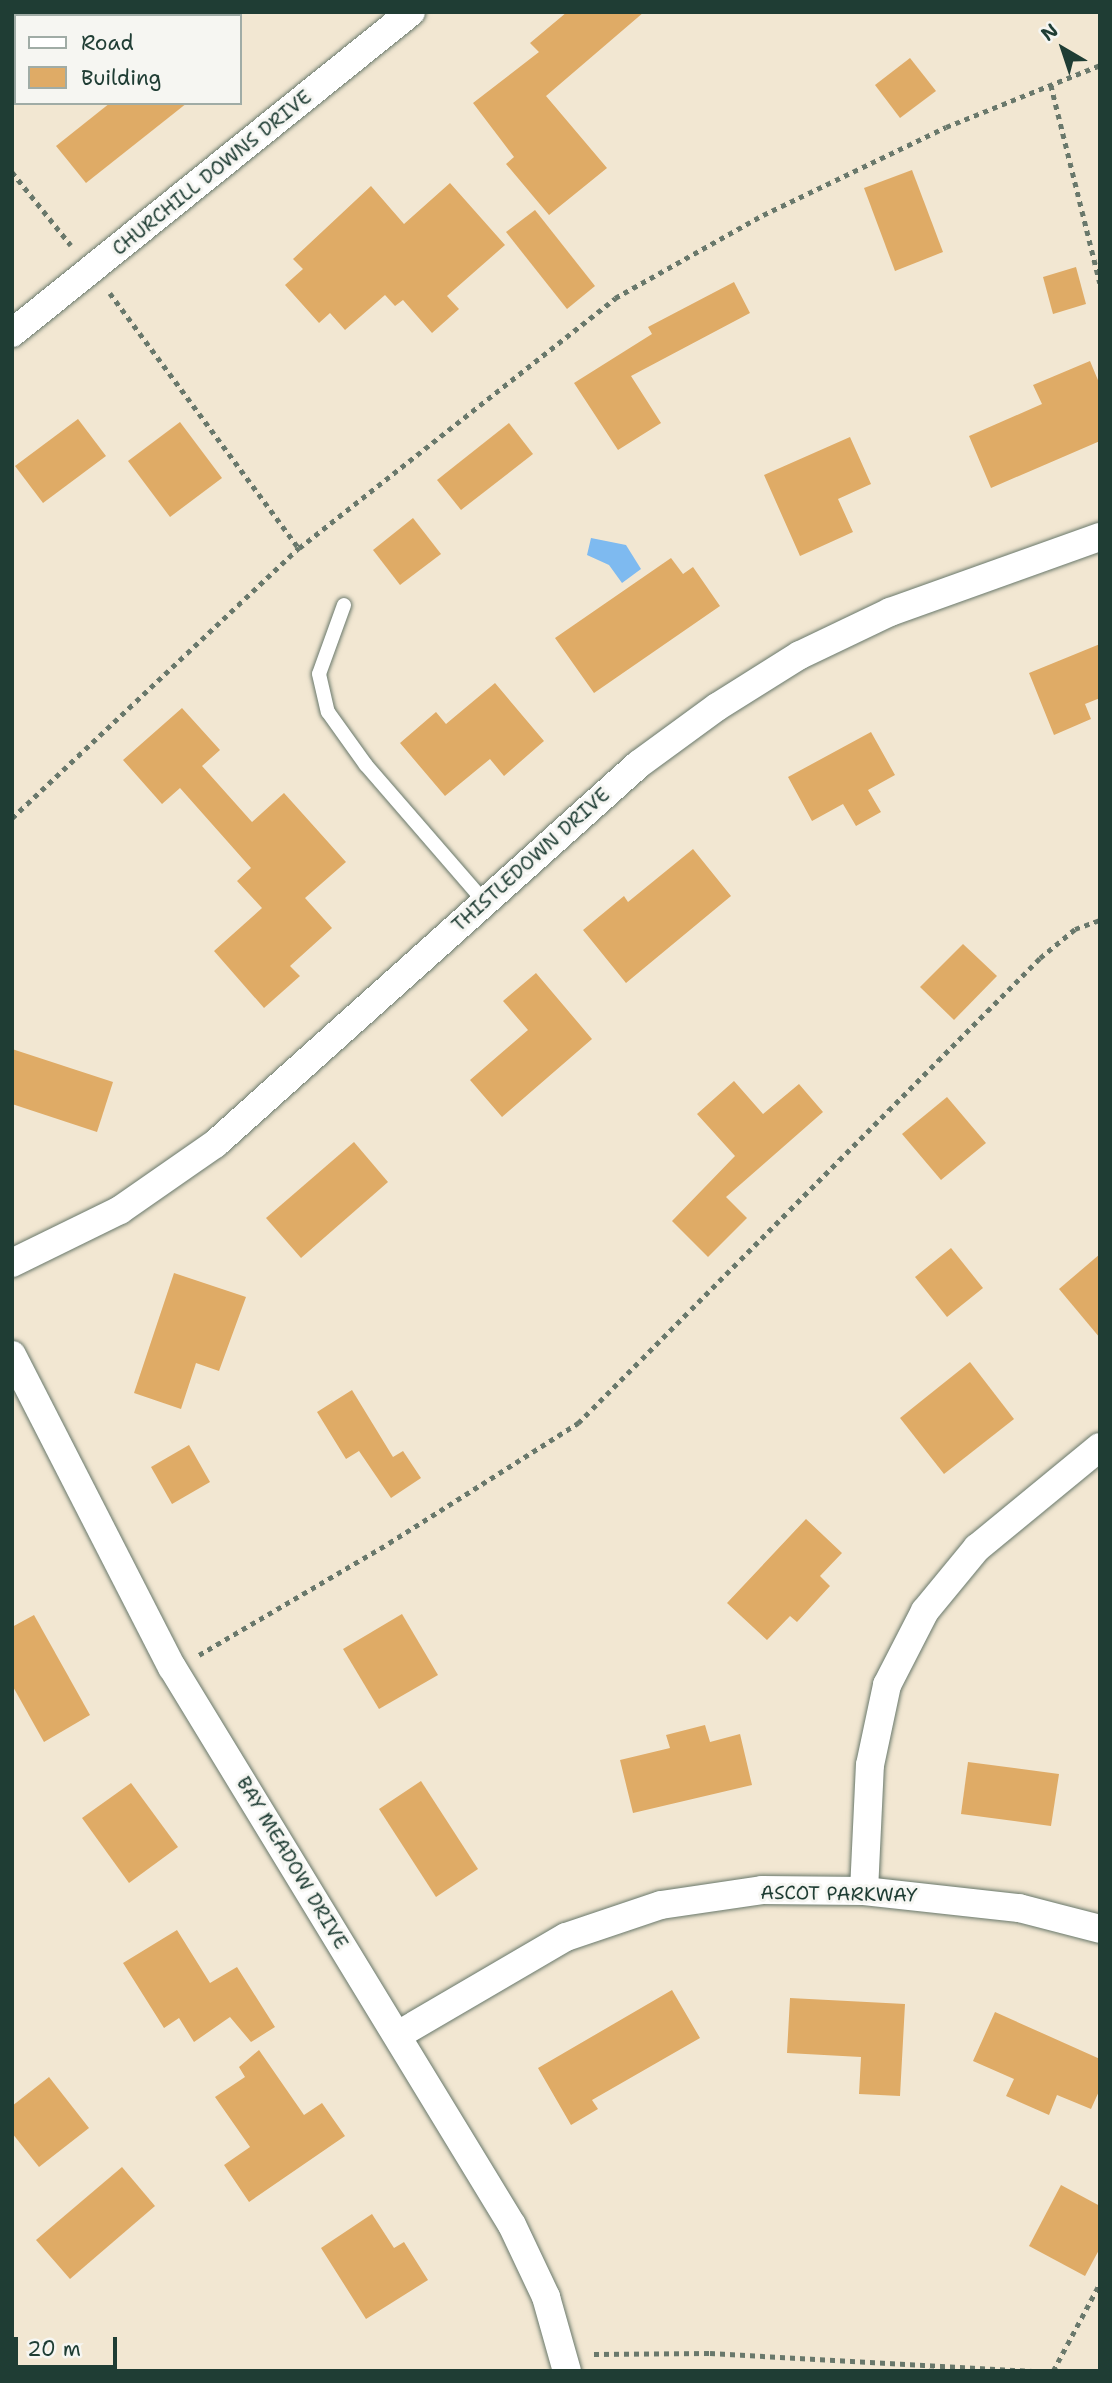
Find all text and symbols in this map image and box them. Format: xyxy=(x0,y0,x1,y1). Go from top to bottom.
legend xyxy=(14,14,242,105)
north arrow xyxy=(1028,14,1098,84)
text: N xyxy=(1036,18,1063,47)
text: Road xyxy=(81,29,134,57)
text: Building xyxy=(81,64,161,92)
street label: CHURCHILL DOWNS DRIVE xyxy=(108,86,316,260)
street label: THISTLEDOWN DRIVE xyxy=(448,783,614,937)
street label: BAY MEADOW DRIVE xyxy=(232,1773,352,1953)
street label: ASCOT PARKWAY xyxy=(760,1881,918,1907)
scale bar xyxy=(18,2324,121,2368)
text: 20 m xyxy=(27,2335,81,2363)

